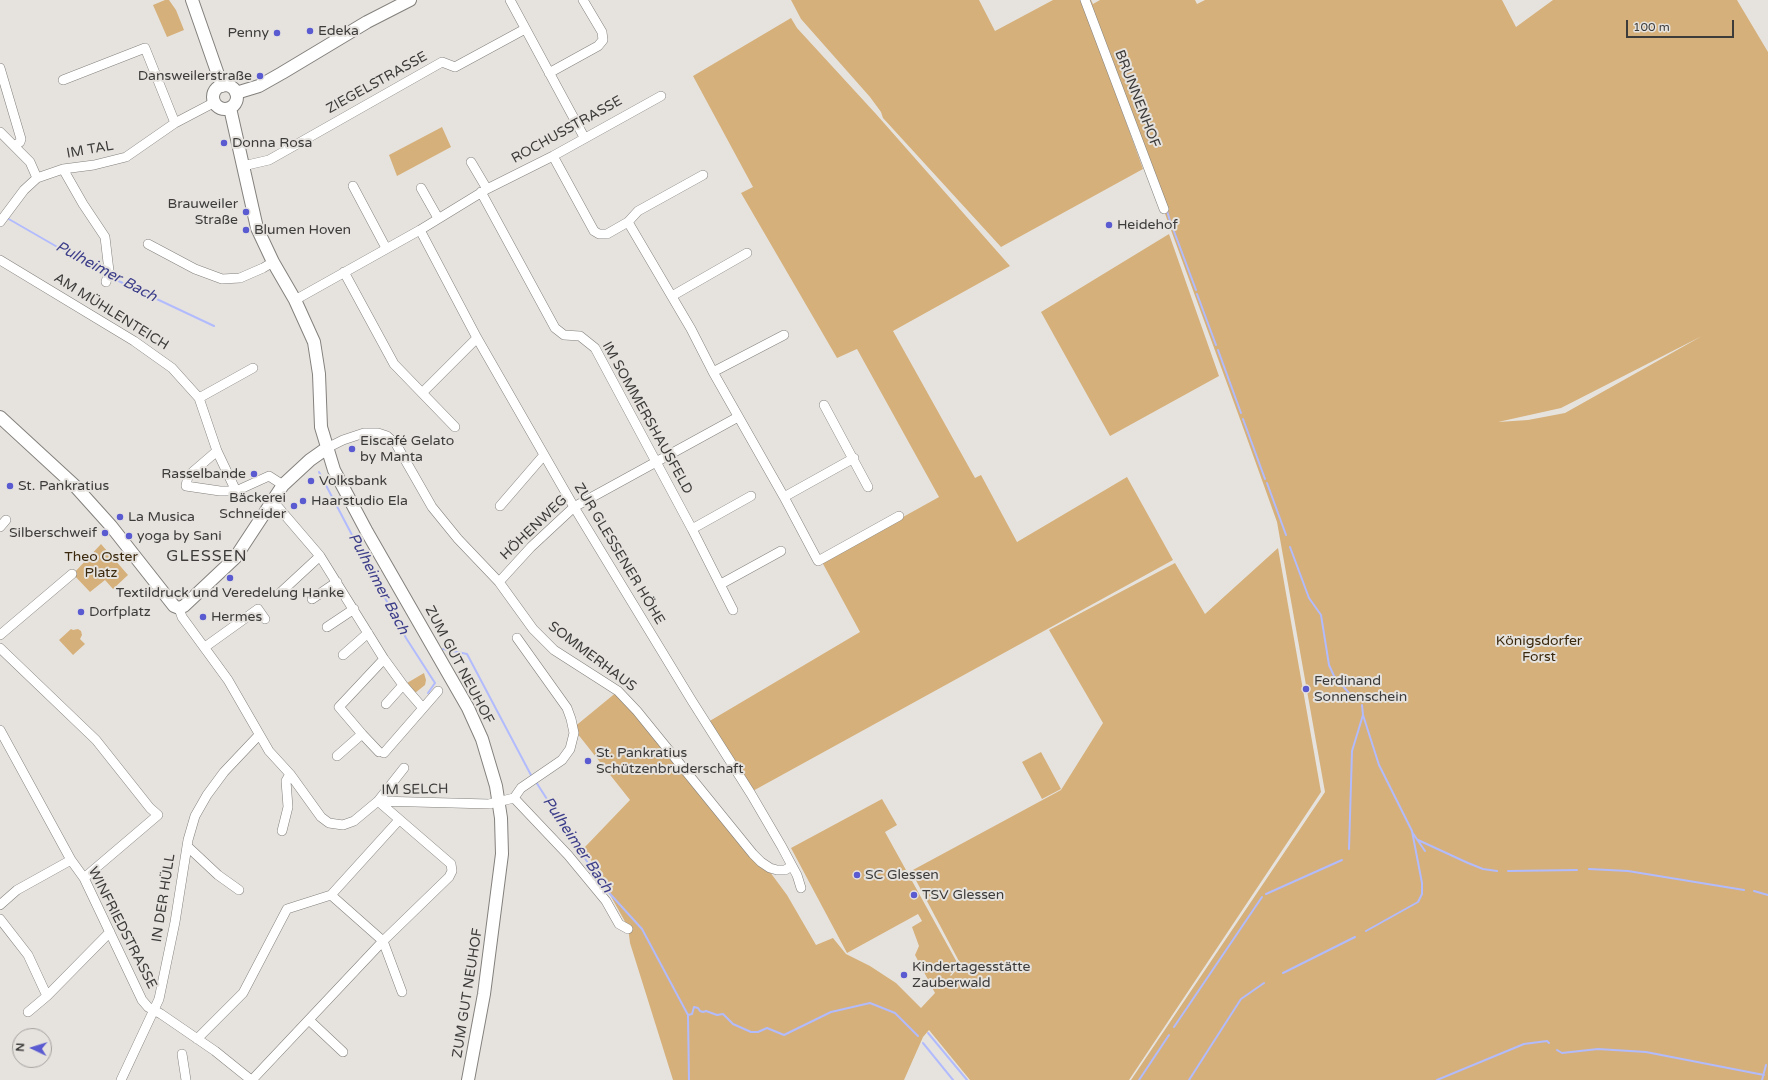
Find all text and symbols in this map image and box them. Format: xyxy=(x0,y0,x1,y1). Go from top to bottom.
scale bar xyxy=(1628,12,1736,38)
text: 100 m xyxy=(1633,20,1670,34)
place label: Edeka xyxy=(318,23,359,39)
place label: Penny xyxy=(227,25,269,41)
marker: Edeka xyxy=(305,26,315,36)
marker: Penny xyxy=(272,28,282,38)
street label: ZIEGELSTRASSE xyxy=(324,48,430,118)
street label: BRUNNENHOF xyxy=(1111,48,1163,150)
place label: Dansweilerstraße xyxy=(138,68,252,84)
marker: Dansweilerstraße xyxy=(255,71,265,81)
street label: ROCHUSSTRASSE xyxy=(509,93,625,167)
place label: Donna Rosa xyxy=(232,135,312,151)
street label: IM TAL xyxy=(65,138,115,162)
marker: Donna Rosa xyxy=(219,138,229,148)
place label: Brauweiler Straße xyxy=(168,196,238,228)
marker: Brauweiler Straße xyxy=(241,207,251,217)
place label: Heidehof xyxy=(1117,217,1178,233)
marker: Heidehof xyxy=(1104,220,1114,230)
place label: Blumen Hoven xyxy=(254,222,351,238)
marker: Blumen Hoven xyxy=(241,225,251,235)
water label: Pulheimer Bach xyxy=(52,238,160,306)
street label: AM MÜHLENTEICH xyxy=(50,270,172,354)
street label: IM SOMMERSHAUSFELD xyxy=(598,339,696,497)
place label: Eiscafé Gelato by Manta xyxy=(360,433,454,466)
marker: Eiscafé Gelato by Manta xyxy=(347,444,357,454)
place label: Rasselbande xyxy=(161,466,246,482)
marker: Rasselbande xyxy=(249,469,259,479)
place label: Volksbank xyxy=(319,473,387,489)
marker: Volksbank xyxy=(306,476,316,486)
place label: St. Pankratius xyxy=(18,478,109,494)
street label: ZUR GLESSENER HÖHE xyxy=(570,480,668,628)
marker: St. Pankratius xyxy=(5,481,15,491)
place label: Bäckerei Schneider xyxy=(219,490,286,522)
street label: HÖHENWEG xyxy=(497,492,571,564)
place label: Haarstudio Ela xyxy=(311,493,408,509)
marker: Haarstudio Ela xyxy=(298,496,308,506)
marker: Bäckerei Schneider xyxy=(289,501,299,511)
place label: La Musica xyxy=(128,509,195,525)
marker: La Musica xyxy=(115,512,125,522)
place label: Silberschweif xyxy=(9,525,97,541)
marker: Silberschweif xyxy=(100,528,110,538)
place label: yoga by Sani xyxy=(137,528,222,544)
water label: Pulheimer Bach xyxy=(344,530,412,638)
marker: yoga by Sani xyxy=(124,531,134,541)
district label: GLESSEN xyxy=(166,547,248,567)
park label: Theo Oster Platz xyxy=(64,549,138,582)
marker: Textildruck und Veredelung Hanke xyxy=(225,573,235,583)
place label: Textildruck und Veredelung Hanke xyxy=(116,585,344,601)
street label: ZUM GUT NEUHOF xyxy=(421,603,497,727)
place label: Dorfplatz xyxy=(89,604,151,620)
marker: Dorfplatz xyxy=(76,607,86,617)
place label: Hermes xyxy=(211,609,262,625)
marker: Hermes xyxy=(198,612,208,622)
street label: SOMMERHAUS xyxy=(545,618,639,696)
park label: Königsdorfer Forst xyxy=(1496,633,1582,666)
place label: Ferdinand Sonnenschein xyxy=(1314,673,1407,706)
marker: Ferdinand Sonnenschein xyxy=(1301,684,1311,694)
place label: St. Pankratius Schützenbruderschaft xyxy=(596,745,744,778)
marker: St. Pankratius Schützenbruderschaft xyxy=(583,756,593,766)
street label: IM SELCH xyxy=(381,781,449,799)
water label: Pulheimer Bach xyxy=(538,794,616,896)
street label: IN DER HÜLL xyxy=(149,853,179,943)
street label: WINFRIEDSTRASSE xyxy=(84,864,160,992)
place label: SC Glessen xyxy=(865,867,939,883)
marker: SC Glessen xyxy=(852,870,862,880)
place label: TSV Glessen xyxy=(922,887,1004,903)
marker: TSV Glessen xyxy=(909,890,919,900)
street label: ZUM GUT NEUHOF xyxy=(449,927,487,1059)
place label: Kindertagesstätte Zauberwald xyxy=(912,959,1030,992)
marker: Kindertagesstätte Zauberwald xyxy=(899,970,909,980)
north arrow xyxy=(12,1028,52,1068)
text: N xyxy=(14,1042,27,1052)

